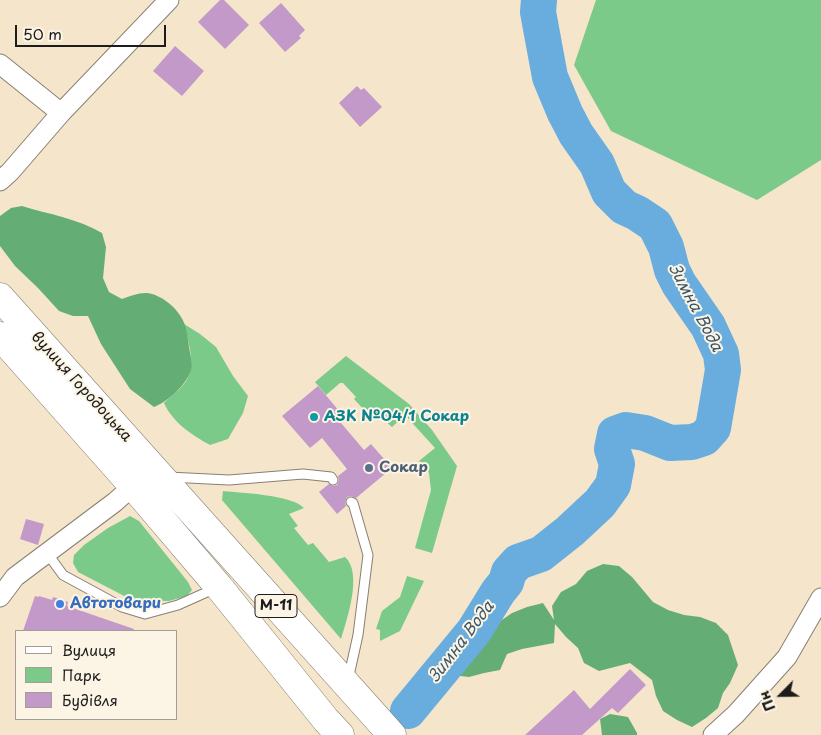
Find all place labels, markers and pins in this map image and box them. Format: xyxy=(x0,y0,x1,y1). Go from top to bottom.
place label: АЗК №04/1 Сокар xyxy=(324,408,469,426)
marker: АЗК №04/1 Сокар xyxy=(308,411,320,423)
place label: Сокар xyxy=(379,459,428,477)
marker: Сокар xyxy=(363,462,375,474)
place label: Автотовари xyxy=(70,595,161,613)
marker: Автотовари xyxy=(54,598,66,610)

